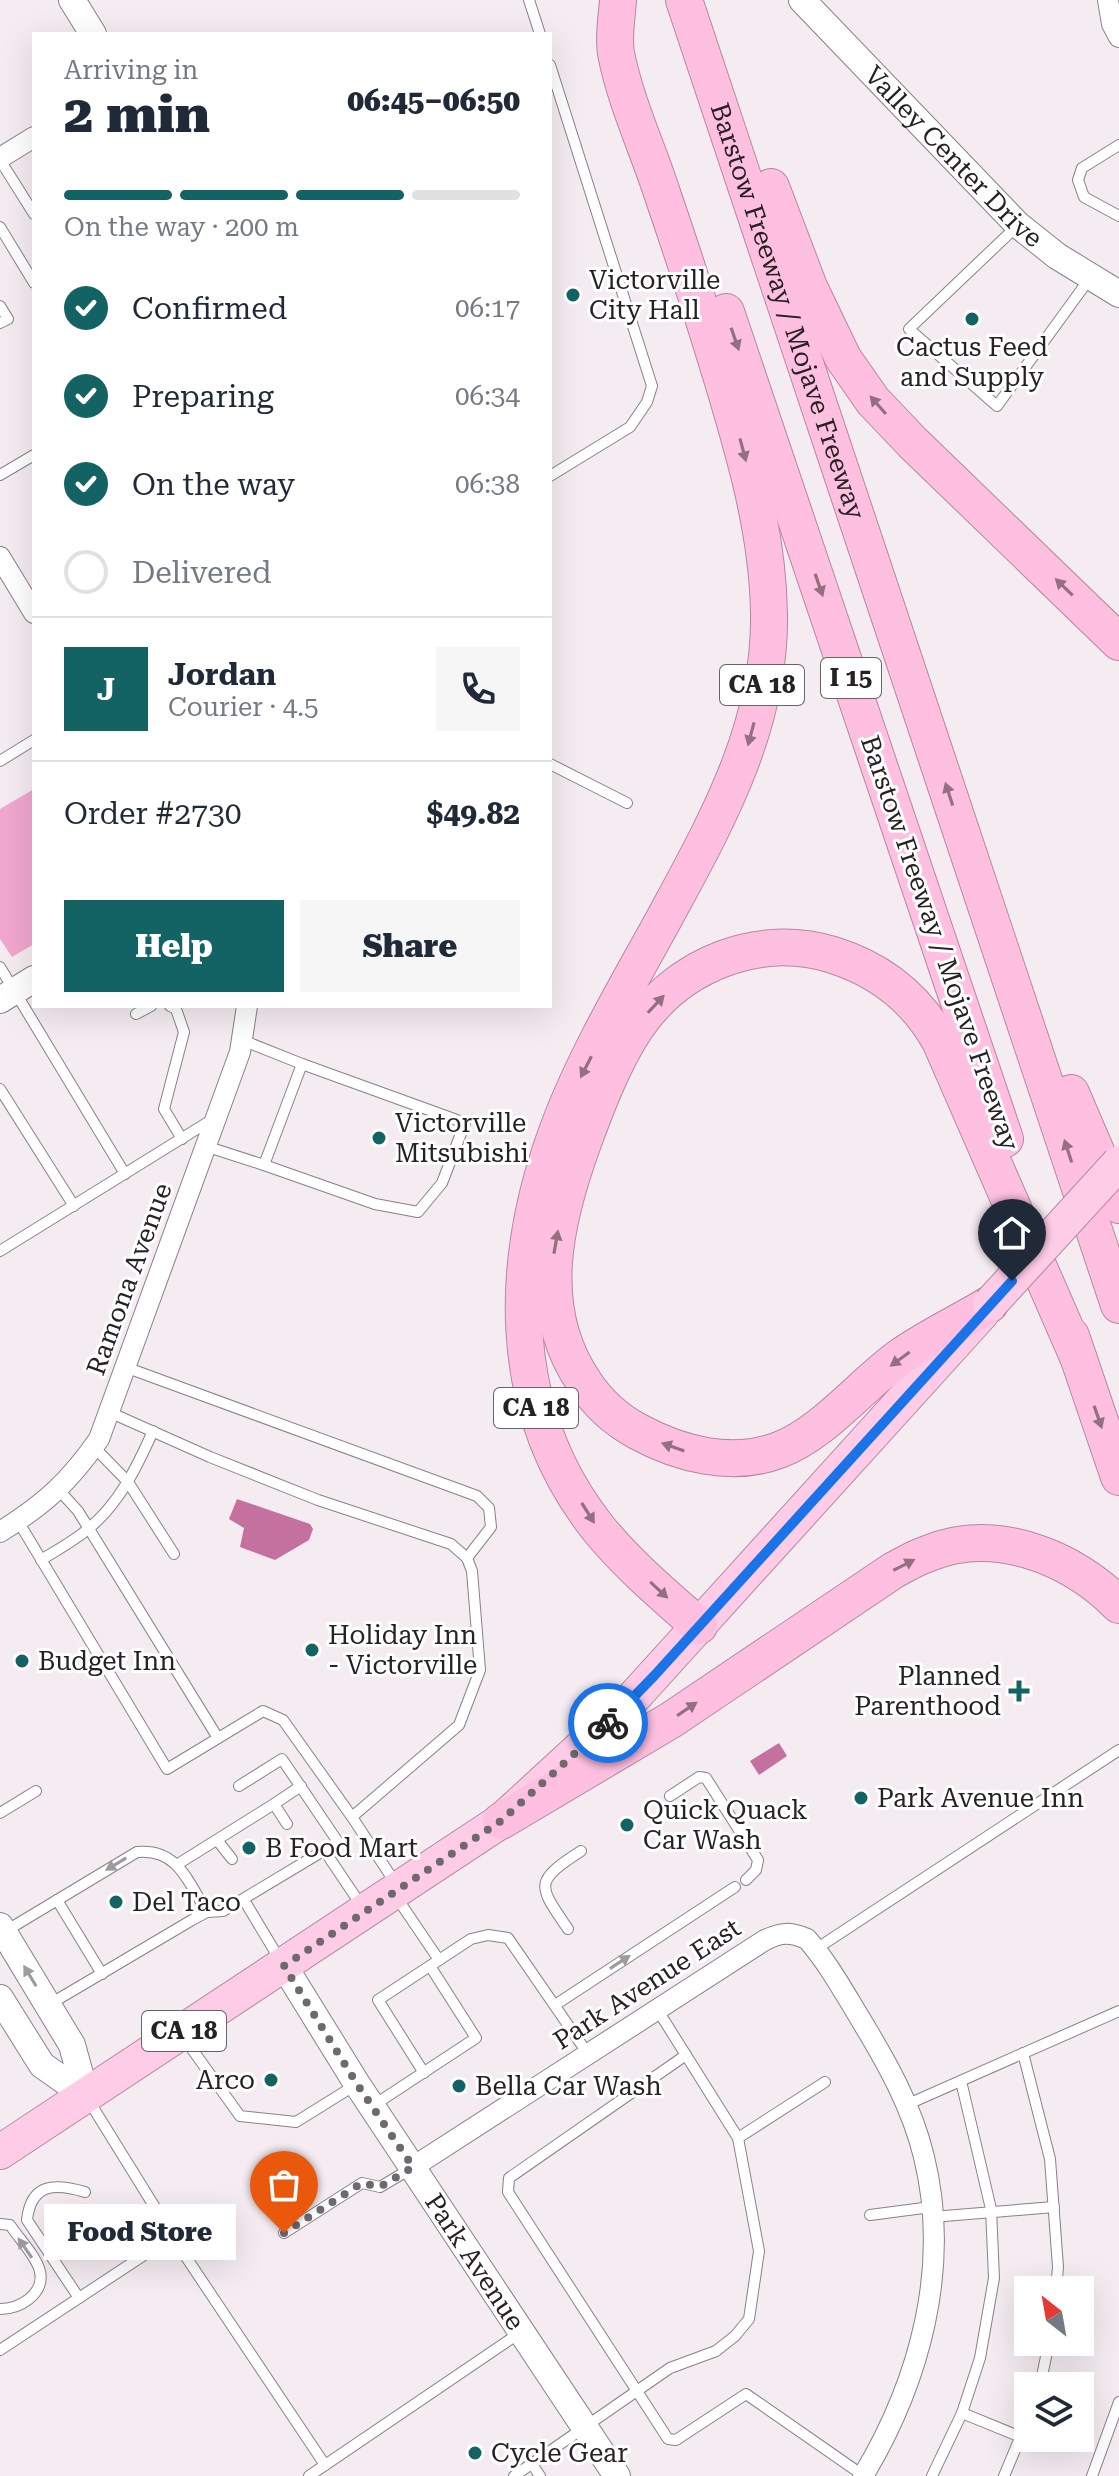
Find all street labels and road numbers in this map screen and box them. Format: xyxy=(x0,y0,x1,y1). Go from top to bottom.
street label: Valley Center Drive xyxy=(859,60,1048,253)
street label: Barstow Freeway / Mojave Freeway xyxy=(704,99,871,524)
road number: I 15 xyxy=(821,658,881,698)
road number: CA 18 xyxy=(720,665,804,705)
street label: Barstow Freeway / Mojave Freeway xyxy=(855,732,1025,1155)
street label: Ramona Avenue xyxy=(80,1179,178,1379)
road number: CA 18 xyxy=(494,1388,578,1428)
street label: Park Avenue East xyxy=(548,1912,746,2056)
road number: CA 18 xyxy=(142,2011,226,2051)
street label: Park Avenue xyxy=(419,2188,531,2335)

